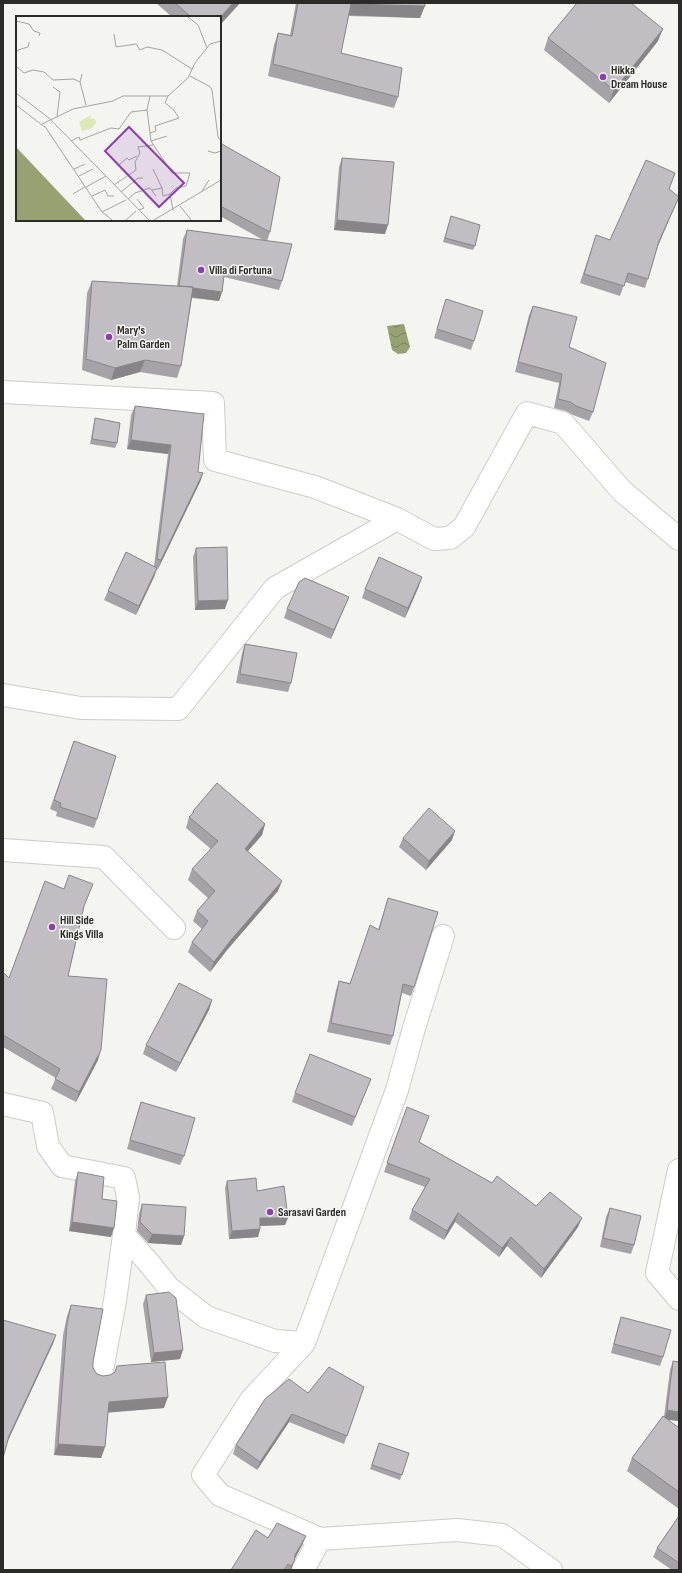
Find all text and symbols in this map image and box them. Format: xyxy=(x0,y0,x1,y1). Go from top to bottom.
inset map xyxy=(16,16,221,221)
place label: Hikka Dream House xyxy=(611,63,667,92)
marker: Hikka Dream House xyxy=(598,72,608,82)
place label: Villa di Fortuna xyxy=(209,263,272,278)
marker: Villa di Fortuna xyxy=(196,265,206,275)
place label: Mary's Palm Garden xyxy=(117,323,170,352)
marker: Mary's Palm Garden xyxy=(104,332,114,342)
place label: Hill Side Kings Villa xyxy=(60,913,103,942)
marker: Hill Side Kings Villa xyxy=(47,922,57,932)
place label: Sarasavi Garden xyxy=(278,1205,346,1220)
marker: Sarasavi Garden xyxy=(265,1207,275,1217)

